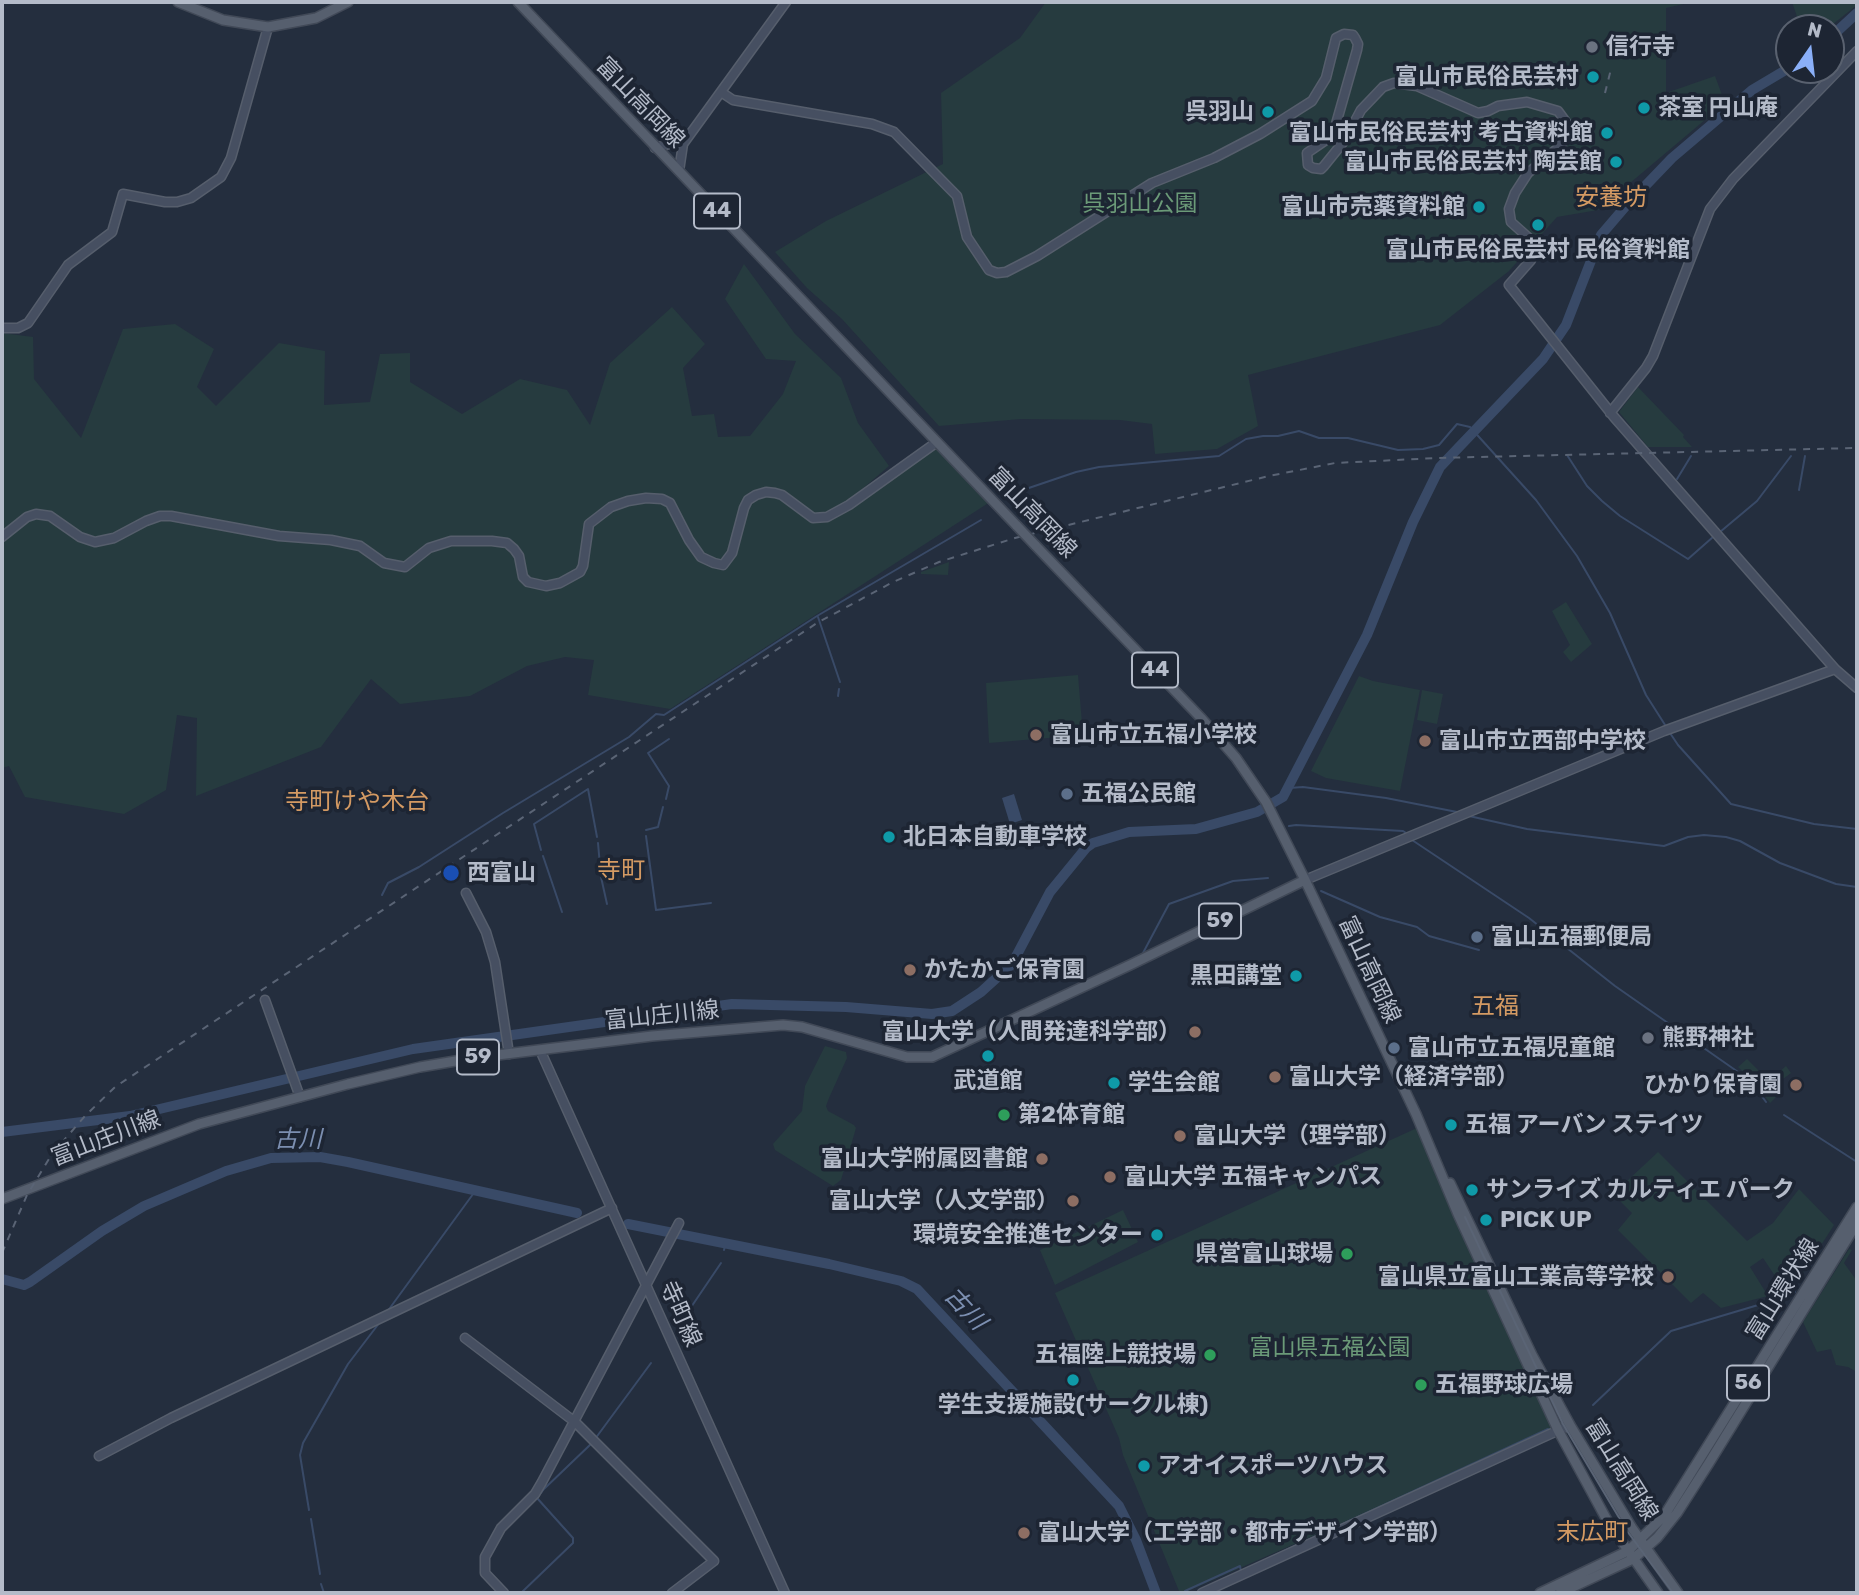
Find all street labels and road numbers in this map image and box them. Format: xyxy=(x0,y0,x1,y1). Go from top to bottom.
street label: 富山高岡線 xyxy=(590,52,690,154)
road number: 44 xyxy=(694,194,740,228)
street label: 富山高岡線 xyxy=(982,462,1082,564)
road number: 44 xyxy=(1132,652,1178,688)
road number: 59 xyxy=(1199,904,1241,939)
street label: 富山高岡線 xyxy=(1332,912,1406,1028)
street label: 富山庄川線 xyxy=(603,996,721,1036)
road number: 59 xyxy=(457,1040,499,1074)
street label: 富山庄川線 xyxy=(47,1106,165,1172)
street label: 富山環状線 xyxy=(1741,1234,1825,1346)
street label: 寺町線 xyxy=(653,1277,707,1351)
road number: 56 xyxy=(1727,1366,1769,1400)
street label: 富山高岡線 xyxy=(1579,1414,1663,1526)

